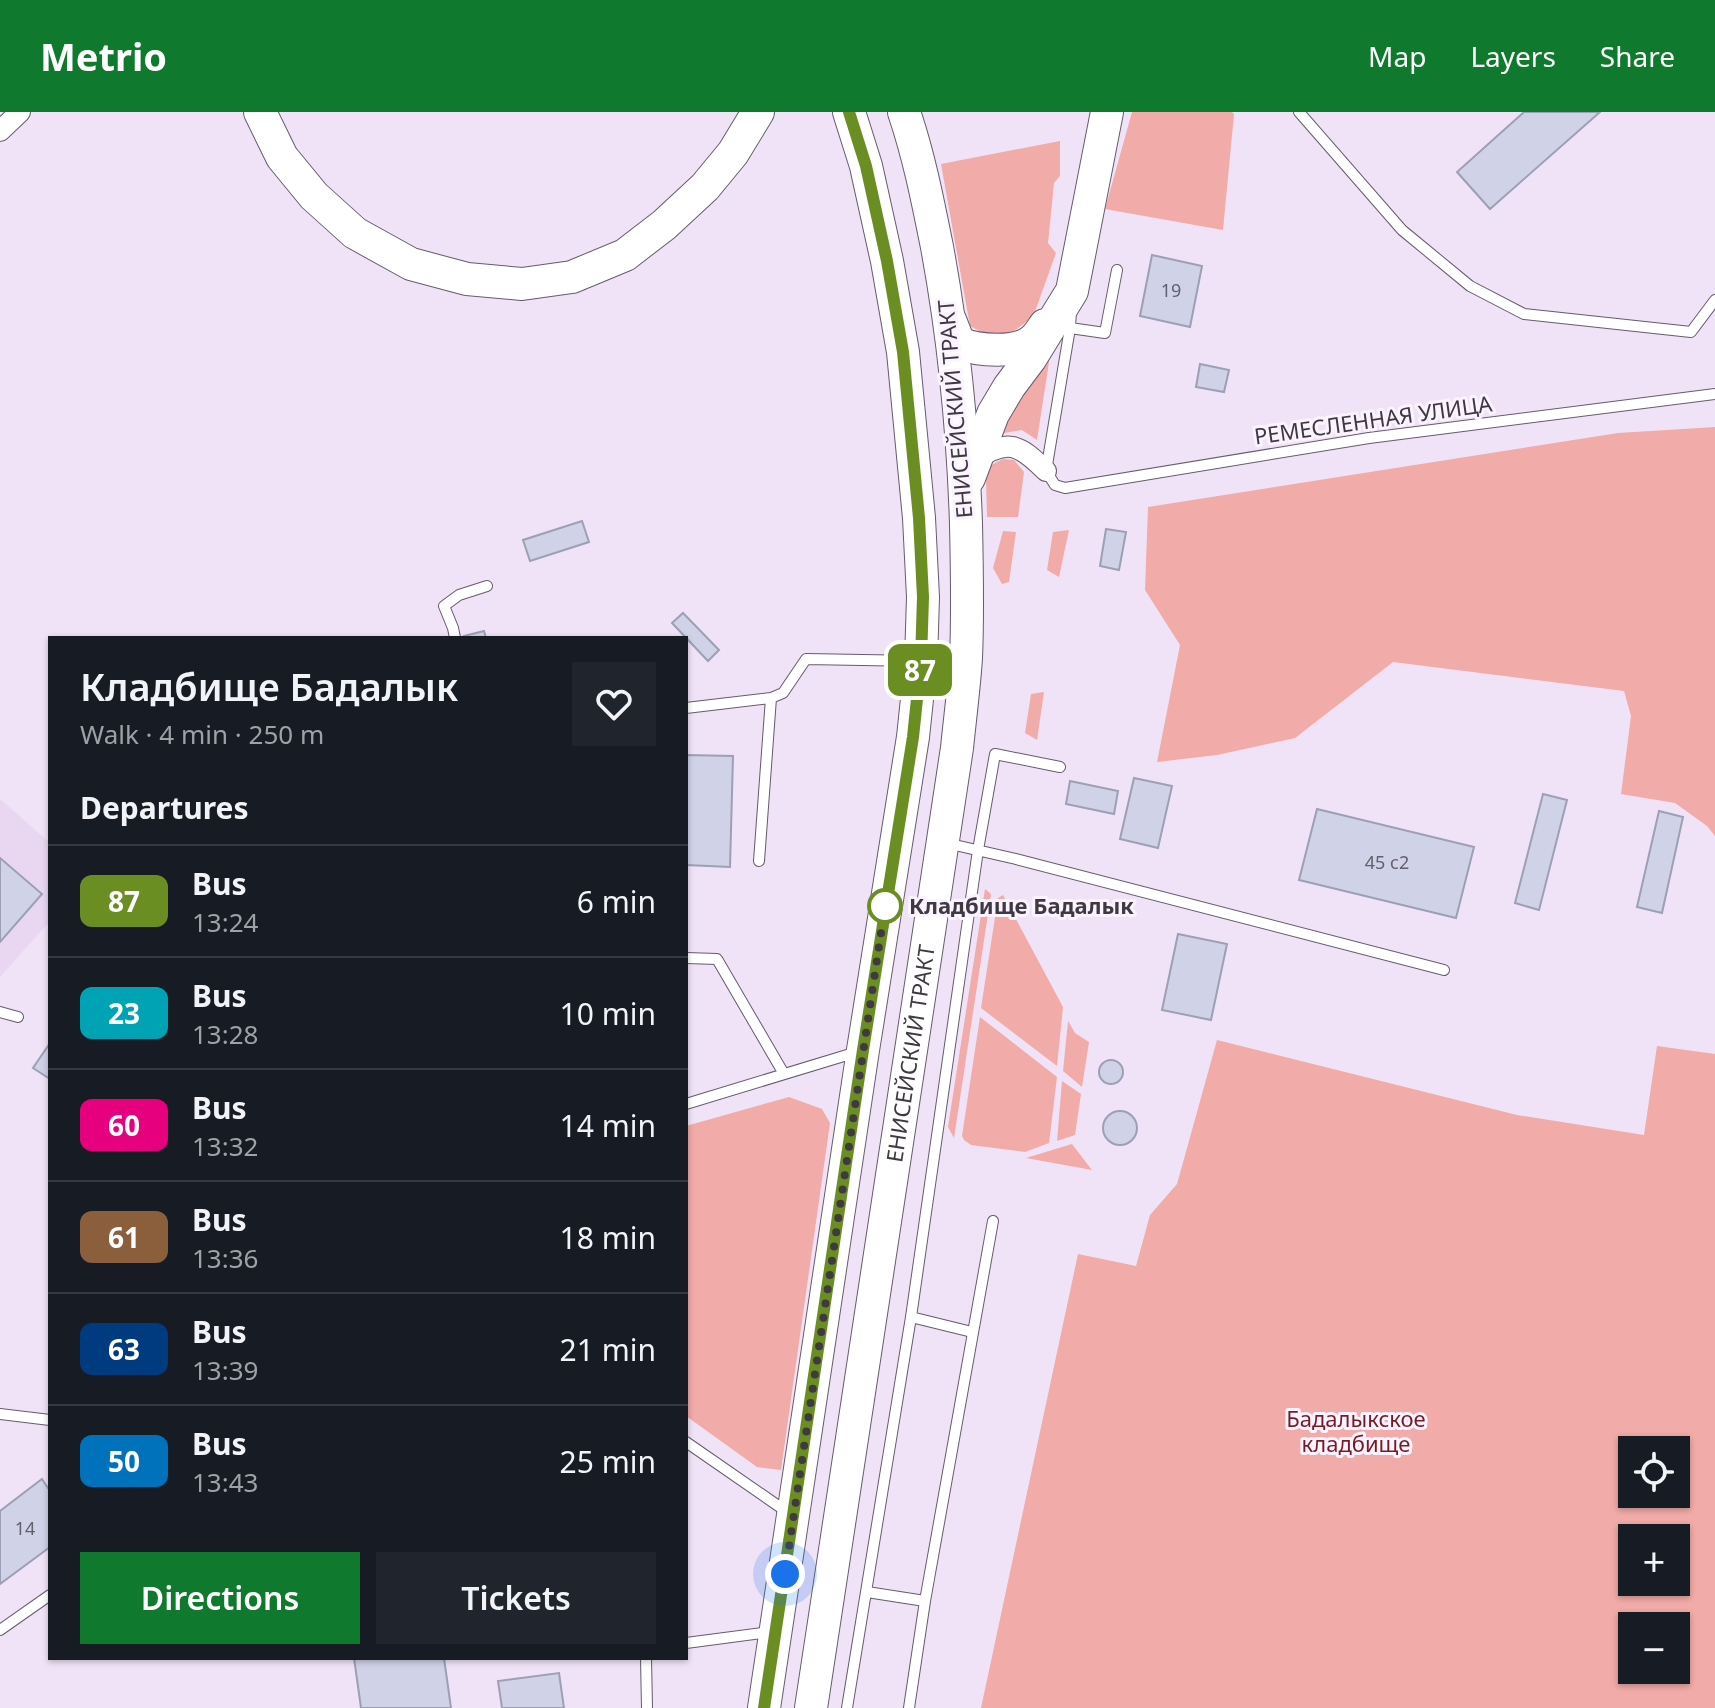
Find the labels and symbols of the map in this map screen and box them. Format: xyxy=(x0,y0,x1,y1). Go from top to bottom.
house number: 19 xyxy=(1161,278,1181,302)
street label: ЕНИСЕЙСКИЙ ТРАКТ xyxy=(929,298,979,520)
street label: РЕМЕСЛЕННАЯ УЛИЦА xyxy=(1252,387,1495,451)
line badge: 87 xyxy=(884,644,956,696)
house number: 45 с2 xyxy=(1365,850,1409,874)
marker: Кладбище Бадалык xyxy=(868,889,902,923)
place label: Кладбище Бадалык xyxy=(909,890,1134,920)
street label: ЕНИСЕЙСКИЙ ТРАКТ xyxy=(878,943,941,1164)
park label: Бадалыкское кладбище xyxy=(1286,1403,1426,1458)
house number: 14 xyxy=(15,1516,35,1540)
your location xyxy=(765,1554,805,1594)

